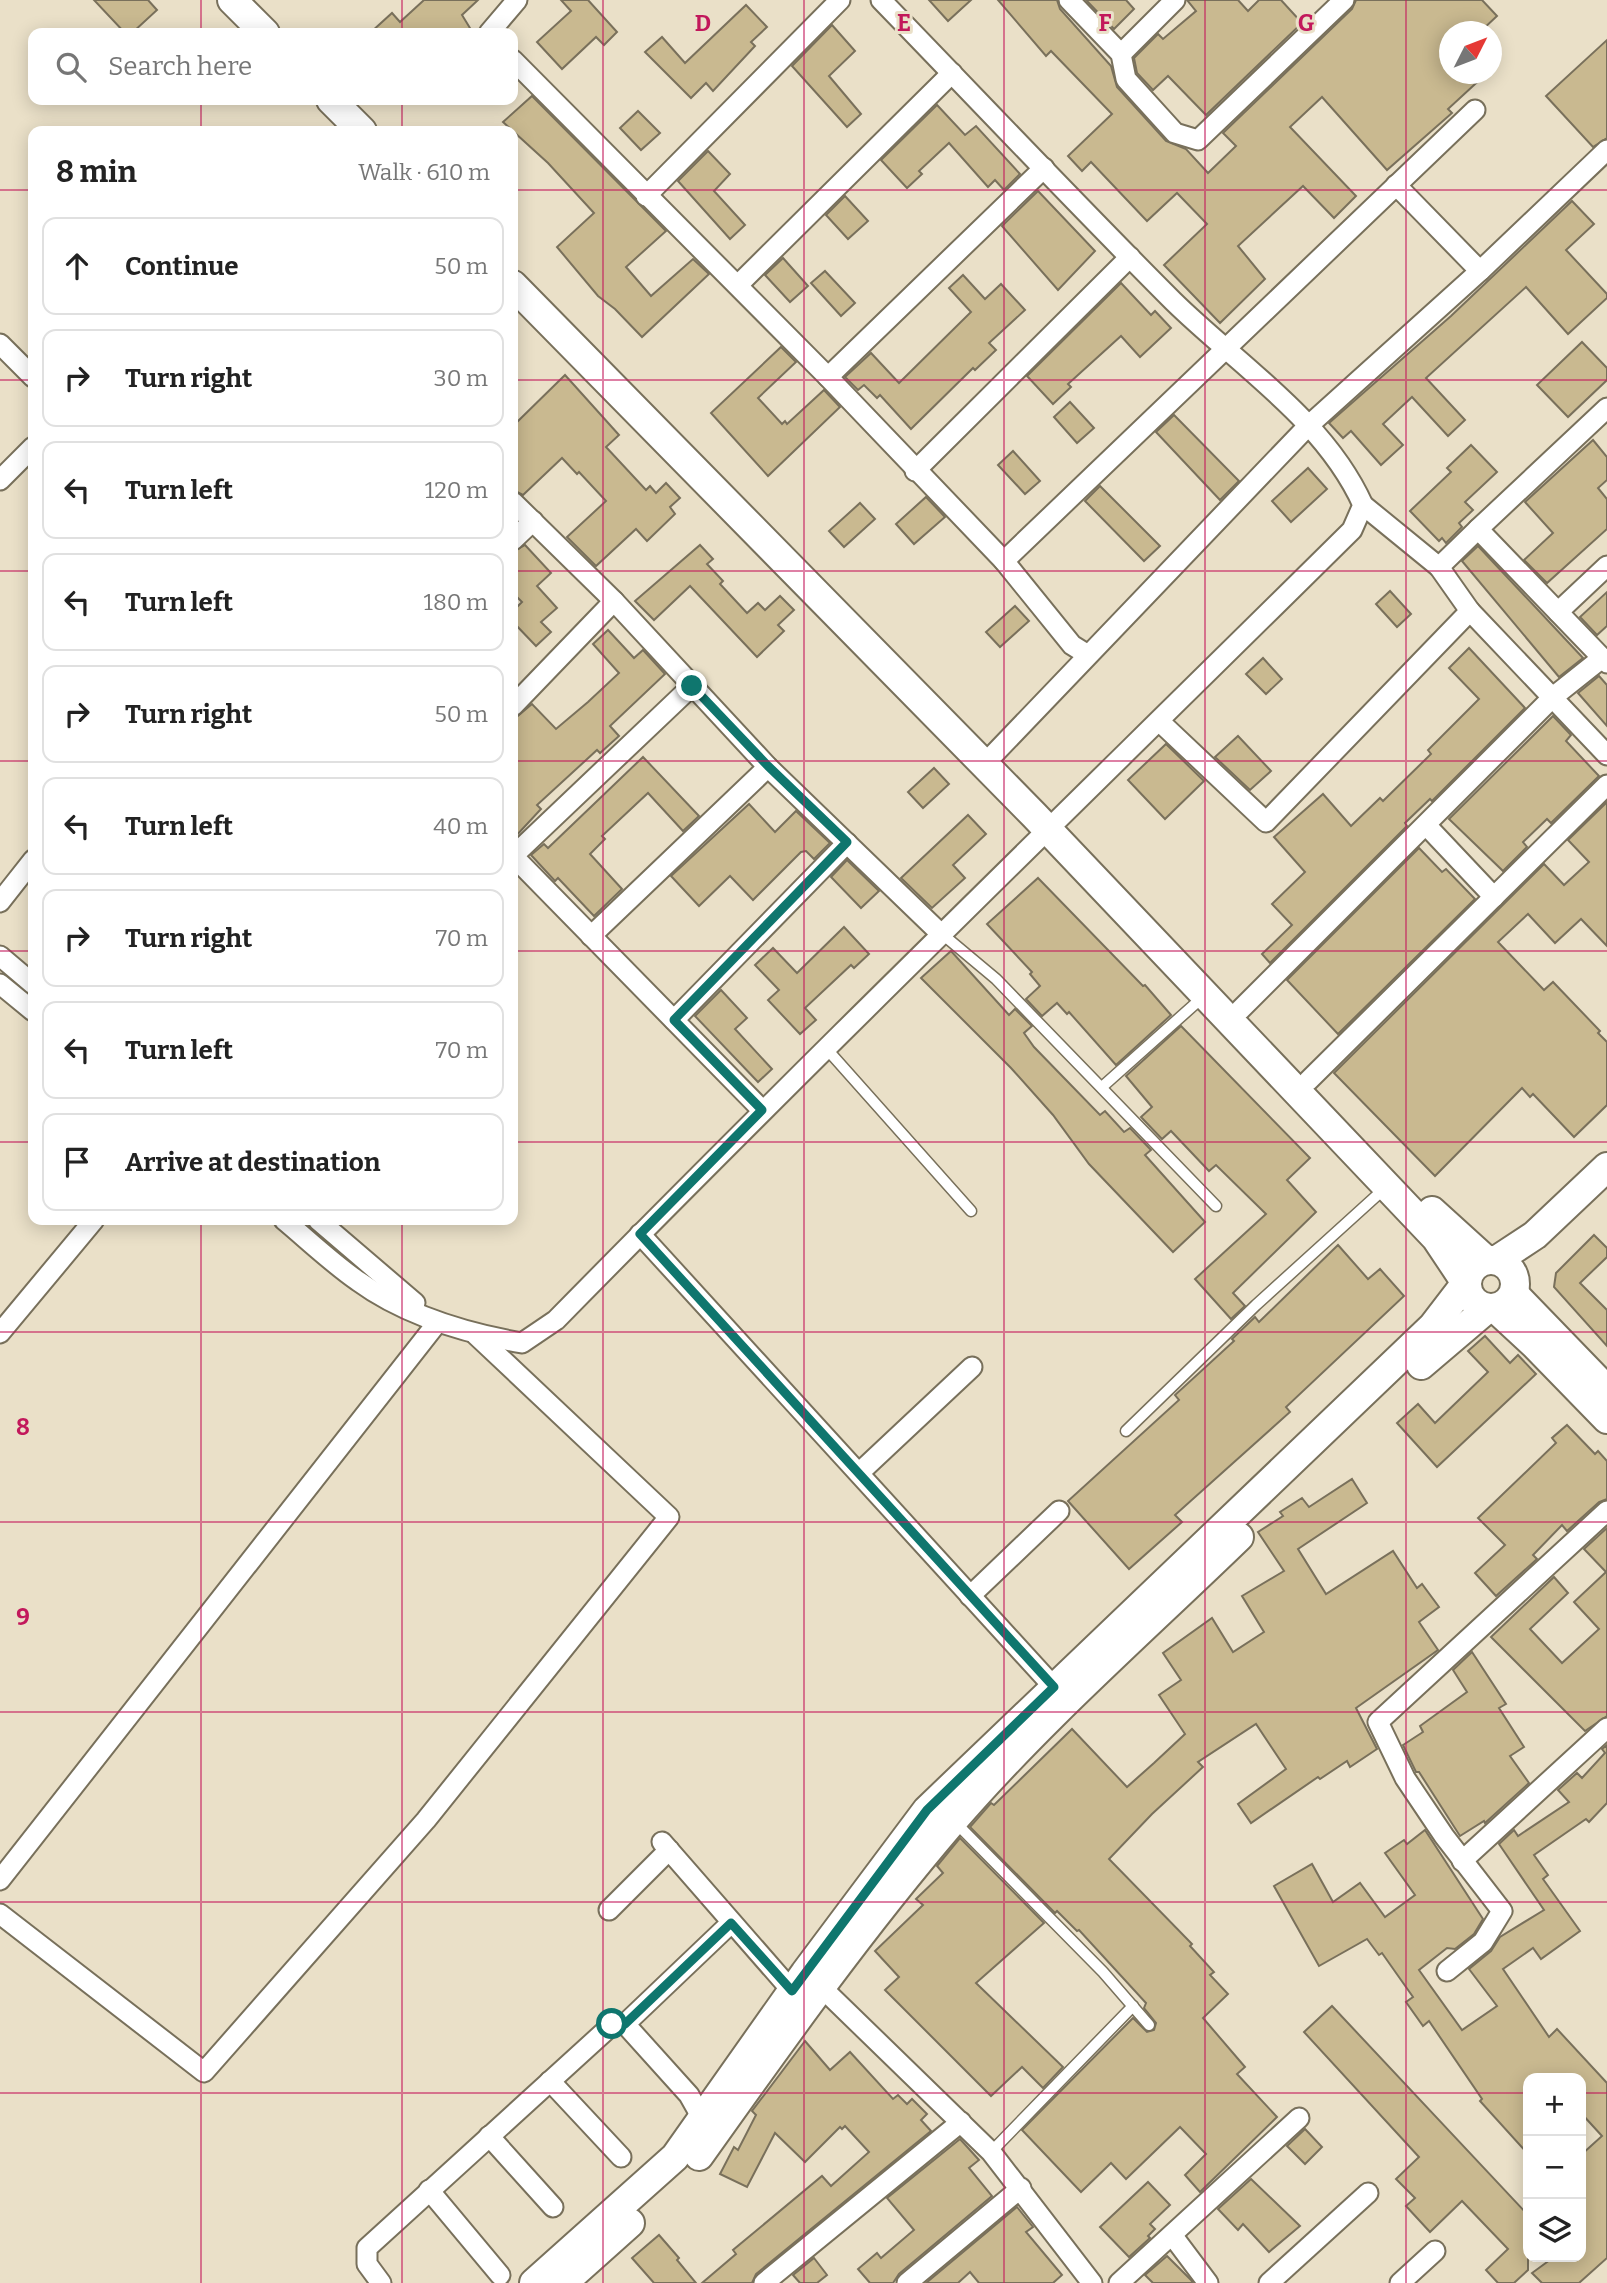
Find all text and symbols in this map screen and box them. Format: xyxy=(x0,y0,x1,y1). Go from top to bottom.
text: D xyxy=(695,9,711,37)
text: E xyxy=(897,9,911,37)
text: F xyxy=(1099,9,1112,37)
text: G xyxy=(1298,9,1315,37)
north arrow xyxy=(1439,21,1502,84)
search box xyxy=(28,28,518,105)
icon: search xyxy=(52,48,90,86)
text: Search here xyxy=(108,51,252,82)
text: 8 min xyxy=(56,154,137,190)
text: Walk · 610 m xyxy=(358,158,490,186)
icon: ahead xyxy=(58,247,96,285)
text: Continue xyxy=(125,251,239,282)
text: 50 m xyxy=(434,252,488,280)
icon: right xyxy=(58,359,96,397)
text: Turn right xyxy=(125,363,252,394)
text: 30 m xyxy=(434,364,488,392)
icon: left xyxy=(58,471,96,509)
text: Turn left xyxy=(125,475,233,506)
text: 120 m xyxy=(425,476,488,504)
icon: left xyxy=(58,583,96,621)
text: Turn left xyxy=(125,587,233,618)
text: 180 m xyxy=(424,588,488,616)
route end xyxy=(676,670,707,701)
icon: right xyxy=(58,695,96,733)
text: Turn right xyxy=(125,699,252,730)
text: 50 m xyxy=(434,700,488,728)
icon: left xyxy=(58,807,96,845)
text: Turn left xyxy=(125,811,233,842)
text: 40 m xyxy=(433,812,488,840)
icon: right xyxy=(58,919,96,957)
text: Turn right xyxy=(125,923,252,954)
text: 70 m xyxy=(436,924,488,952)
icon: left xyxy=(58,1031,96,1069)
text: Turn left xyxy=(125,1035,233,1066)
text: 70 m xyxy=(436,1036,488,1064)
icon: arrive xyxy=(58,1143,96,1181)
text: Arrive at destination xyxy=(125,1147,380,1178)
text: 8 xyxy=(16,1413,30,1441)
text: 9 xyxy=(16,1603,30,1631)
route start xyxy=(596,2008,627,2039)
map controls xyxy=(1523,2073,1586,2262)
button: + xyxy=(1523,2073,1586,2136)
button: − xyxy=(1523,2136,1586,2199)
button: layers xyxy=(1523,2199,1586,2262)

